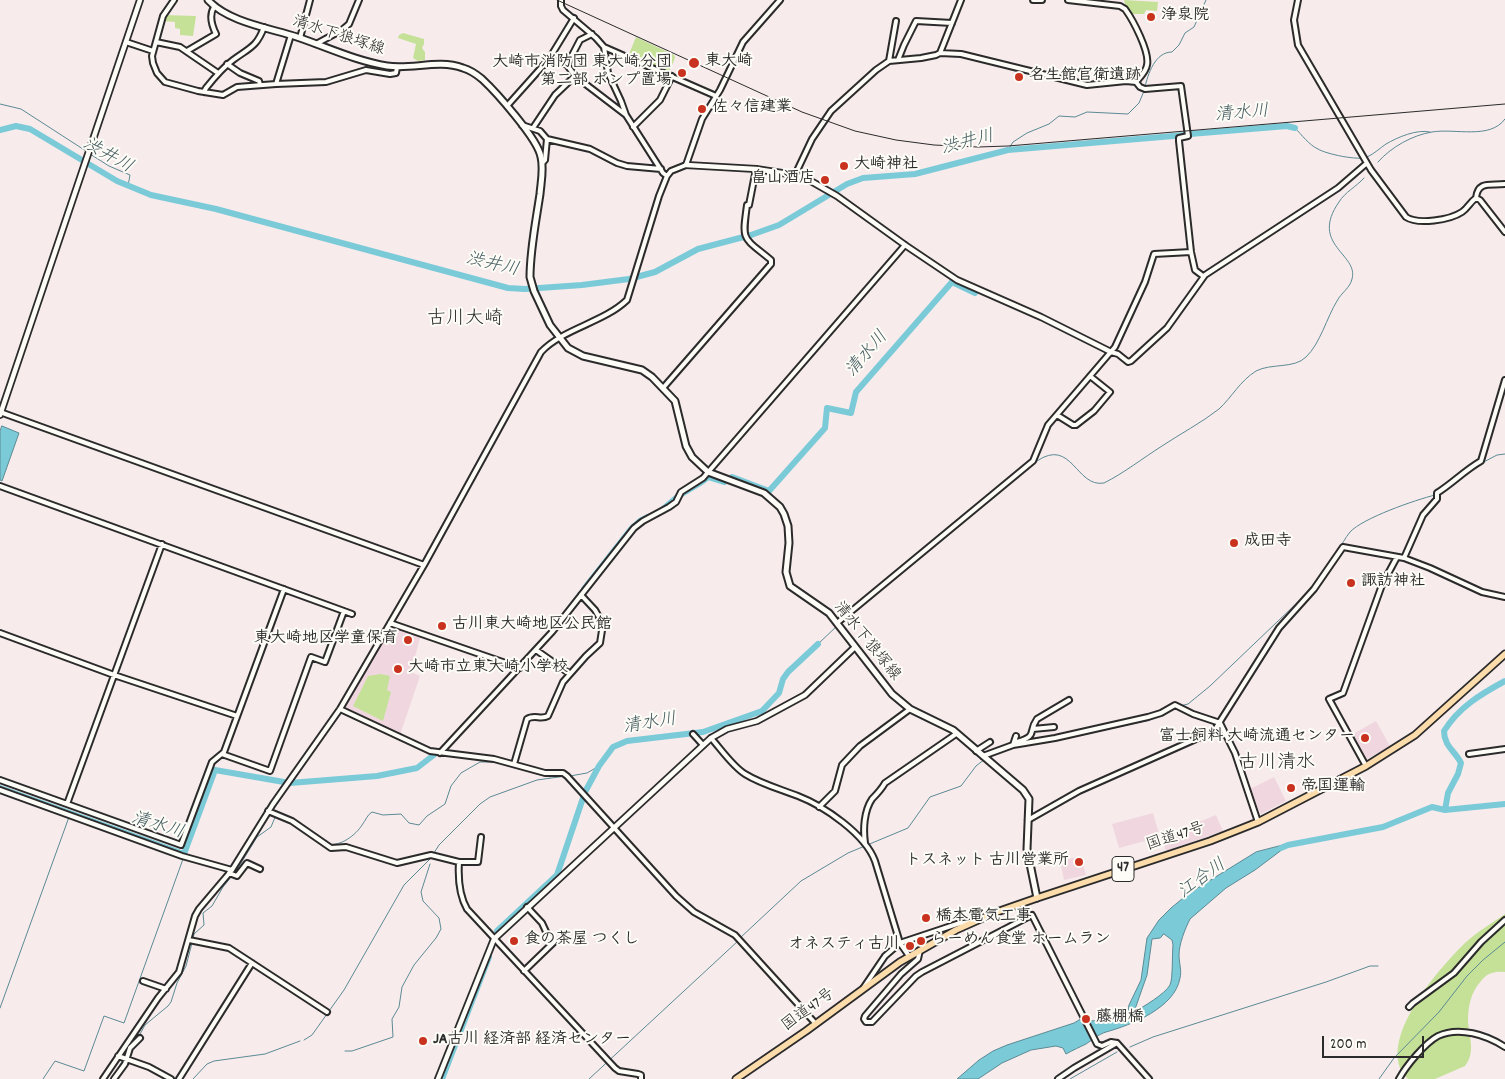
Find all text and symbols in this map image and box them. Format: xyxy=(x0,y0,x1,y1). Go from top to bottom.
place label: 浄泉院 xyxy=(1161,7,1209,27)
marker: 浄泉院 xyxy=(1145,11,1157,23)
street label: 清水下狼塚線 xyxy=(289,13,387,61)
place label: 東大崎 xyxy=(705,53,753,73)
place label: 大崎市消防団 東大崎分団 第二部 ポンプ置場 xyxy=(492,54,672,92)
marker: 東大崎 xyxy=(687,56,701,70)
marker: 大崎市消防団 東大崎分団 第二部 ポンプ置場 xyxy=(676,67,688,79)
place label: 名生館官衛遺跡 xyxy=(1029,67,1141,87)
marker: 名生館官衛遺跡 xyxy=(1013,71,1025,83)
place label: 佐々信建業 xyxy=(712,99,792,119)
water label: 清水川 xyxy=(1214,102,1270,128)
marker: 佐々信建業 xyxy=(696,103,708,115)
water label: 渋井川 xyxy=(939,127,997,161)
water label: 渋井川 xyxy=(78,134,136,180)
place label: 大崎神社 xyxy=(854,156,918,176)
marker: 大崎神社 xyxy=(838,160,850,172)
place label: 畠山酒店 xyxy=(751,170,815,190)
marker: 畠山酒店 xyxy=(819,174,831,186)
water label: 渋井川 xyxy=(463,249,521,283)
district label: 古川大崎 xyxy=(427,309,503,331)
water label: 清水川 xyxy=(842,328,894,382)
place label: 成田寺 xyxy=(1244,533,1292,553)
marker: 成田寺 xyxy=(1228,537,1240,549)
place label: 諏訪神社 xyxy=(1361,573,1425,593)
marker: 諏訪神社 xyxy=(1345,577,1357,589)
street label: 清水下狼塚線 xyxy=(828,599,904,685)
place label: 古川東大崎地区公民館 xyxy=(452,616,612,636)
marker: 古川東大崎地区公民館 xyxy=(436,620,448,632)
place label: 東大崎地区学童保育 xyxy=(254,630,398,650)
marker: 東大崎地区学童保育 xyxy=(402,634,414,646)
place label: 大崎市立東大崎小学校 xyxy=(408,659,568,679)
marker: 大崎市立東大崎小学校 xyxy=(392,663,404,675)
water label: 清水川 xyxy=(622,710,678,740)
place label: 富士飼料 大崎流通センター xyxy=(1159,728,1355,748)
marker: 富士飼料 大崎流通センター xyxy=(1359,732,1371,744)
district label: 古川清水 xyxy=(1239,753,1315,775)
place label: 帝国運輸 xyxy=(1301,778,1365,798)
marker: 帝国運輸 xyxy=(1285,782,1297,794)
water label: 清水川 xyxy=(128,809,186,845)
street label: 国道47号 xyxy=(1144,819,1208,857)
place label: トスネット 古川営業所 xyxy=(905,852,1069,872)
water label: 江合川 xyxy=(1175,855,1231,905)
marker: トスネット 古川営業所 xyxy=(1073,856,1085,868)
road number: 47 xyxy=(1112,856,1134,882)
place label: 橋本電気工事 xyxy=(936,908,1032,928)
marker: 橋本電気工事 xyxy=(920,912,932,924)
place label: 食の茶屋 つくし xyxy=(524,931,640,951)
place label: らーめん食堂 ホームラン xyxy=(931,931,1111,951)
marker: 食の茶屋 つくし xyxy=(508,935,520,947)
marker: らーめん食堂 ホームラン xyxy=(915,935,927,947)
place label: オネスティ古川 xyxy=(788,936,900,956)
marker: オネスティ古川 xyxy=(904,940,916,952)
street label: 国道47号 xyxy=(779,985,839,1037)
place label: 藤棚橋 xyxy=(1096,1009,1144,1029)
marker: 藤棚橋 xyxy=(1080,1013,1092,1025)
scale bar xyxy=(1325,1026,1428,1058)
place label: JA古川 経済部 経済センター xyxy=(433,1031,631,1051)
text: 200 m xyxy=(1330,1034,1367,1056)
marker: JA古川 経済部 経済センター xyxy=(417,1035,429,1047)

